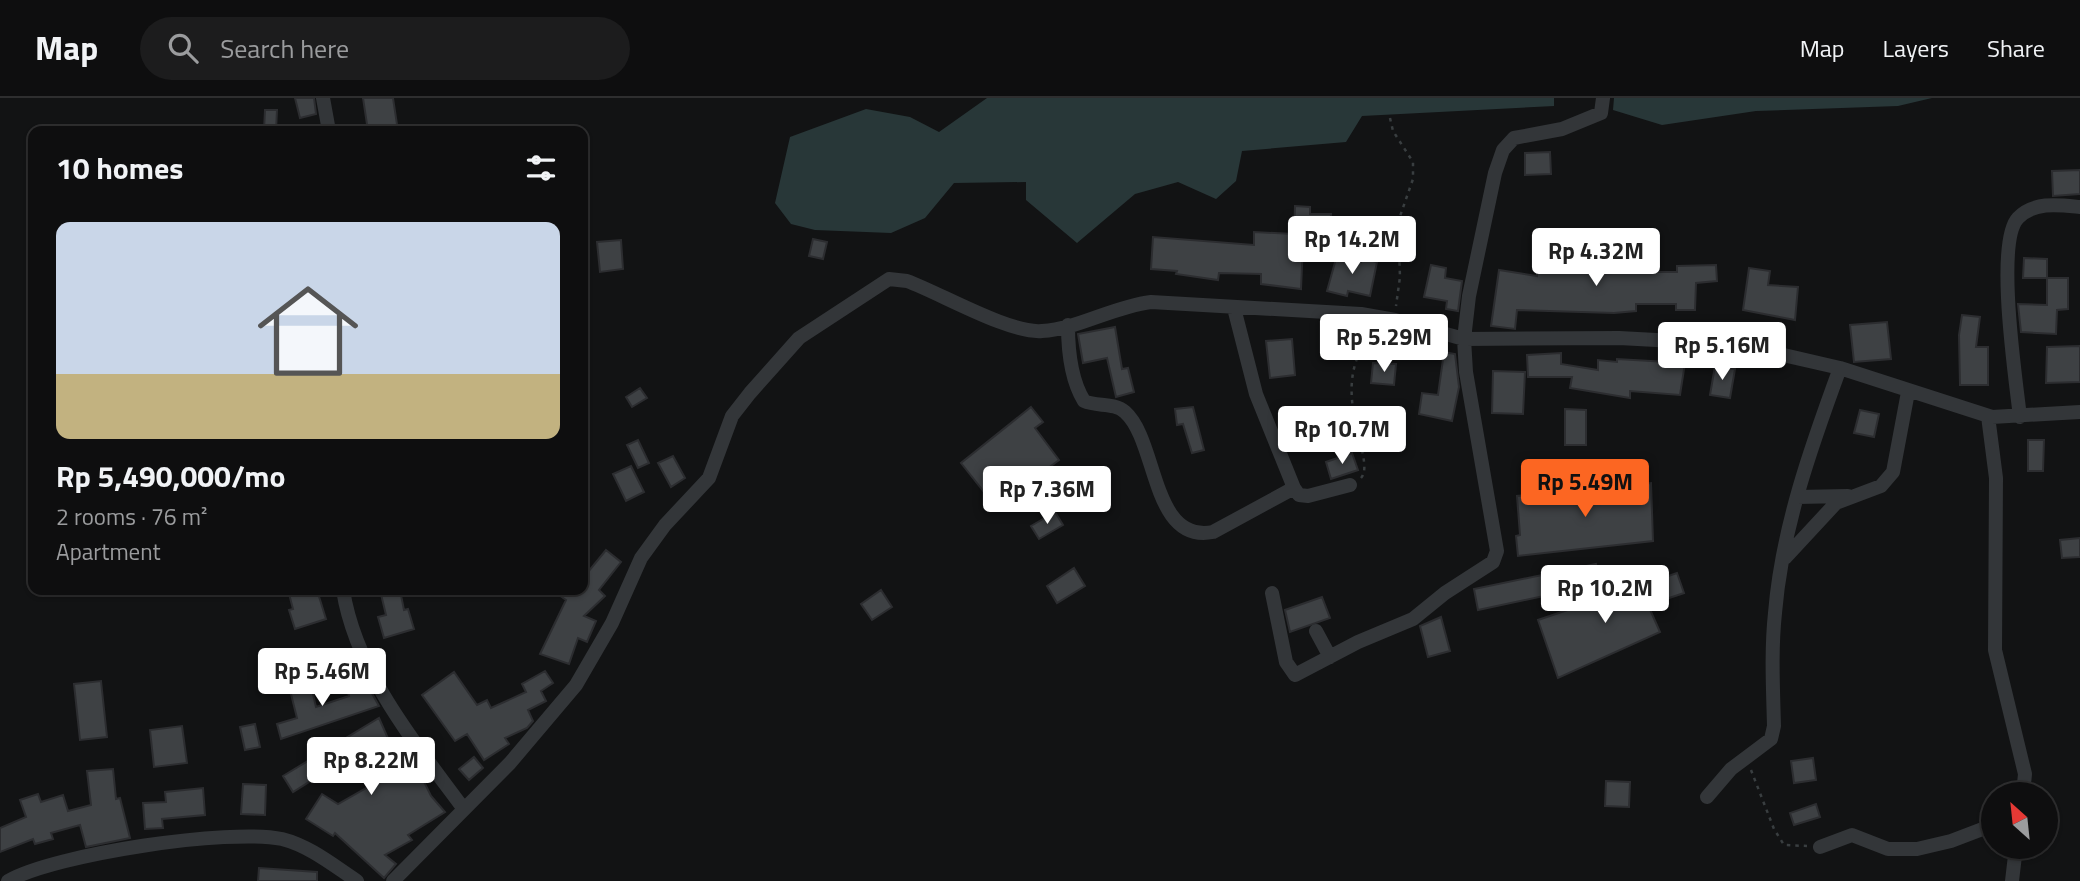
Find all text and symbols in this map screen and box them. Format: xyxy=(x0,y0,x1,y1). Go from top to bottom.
search box xyxy=(140,17,630,80)
text: Map xyxy=(35,23,98,73)
icon: search xyxy=(164,29,202,67)
text: Search here xyxy=(220,29,349,68)
text: Map xyxy=(1800,30,1845,66)
text: Layers xyxy=(1883,30,1949,66)
text: Share xyxy=(1987,30,2045,66)
text: 10 homes xyxy=(56,145,183,191)
icon: filters xyxy=(522,149,560,187)
pin: Rp 14.2M xyxy=(1280,216,1424,276)
text: Rp 14.2M xyxy=(1304,221,1400,256)
pin: Rp 4.32M xyxy=(1524,228,1668,288)
text: Rp 4.32M xyxy=(1548,233,1644,268)
icon: home xyxy=(245,268,371,394)
pin: Rp 5.29M xyxy=(1312,314,1456,374)
text: Rp 5.29M xyxy=(1336,319,1432,354)
pin: Rp 5.16M xyxy=(1650,322,1794,382)
text: Rp 5.16M xyxy=(1674,327,1770,362)
pin: Rp 10.7M xyxy=(1270,406,1414,466)
text: Rp 10.7M xyxy=(1294,411,1390,446)
text: Rp 5,490,000/mo xyxy=(56,453,285,499)
pin: Rp 5.49M xyxy=(1513,460,1657,519)
text: Rp 5.49M xyxy=(1537,464,1633,499)
pin: Rp 7.36M xyxy=(975,466,1119,526)
text: Rp 7.36M xyxy=(999,471,1095,506)
text: 2 rooms · 76 m² xyxy=(56,499,207,534)
text: Apartment xyxy=(56,534,161,569)
pin: Rp 10.2M xyxy=(1533,566,1677,625)
text: Rp 10.2M xyxy=(1557,570,1653,605)
pin: Rp 5.46M xyxy=(250,648,394,708)
text: Rp 5.46M xyxy=(274,653,370,688)
pin: Rp 8.22M xyxy=(299,738,443,797)
text: Rp 8.22M xyxy=(323,742,419,777)
north arrow xyxy=(1981,782,2058,859)
map controls xyxy=(1981,782,2058,859)

